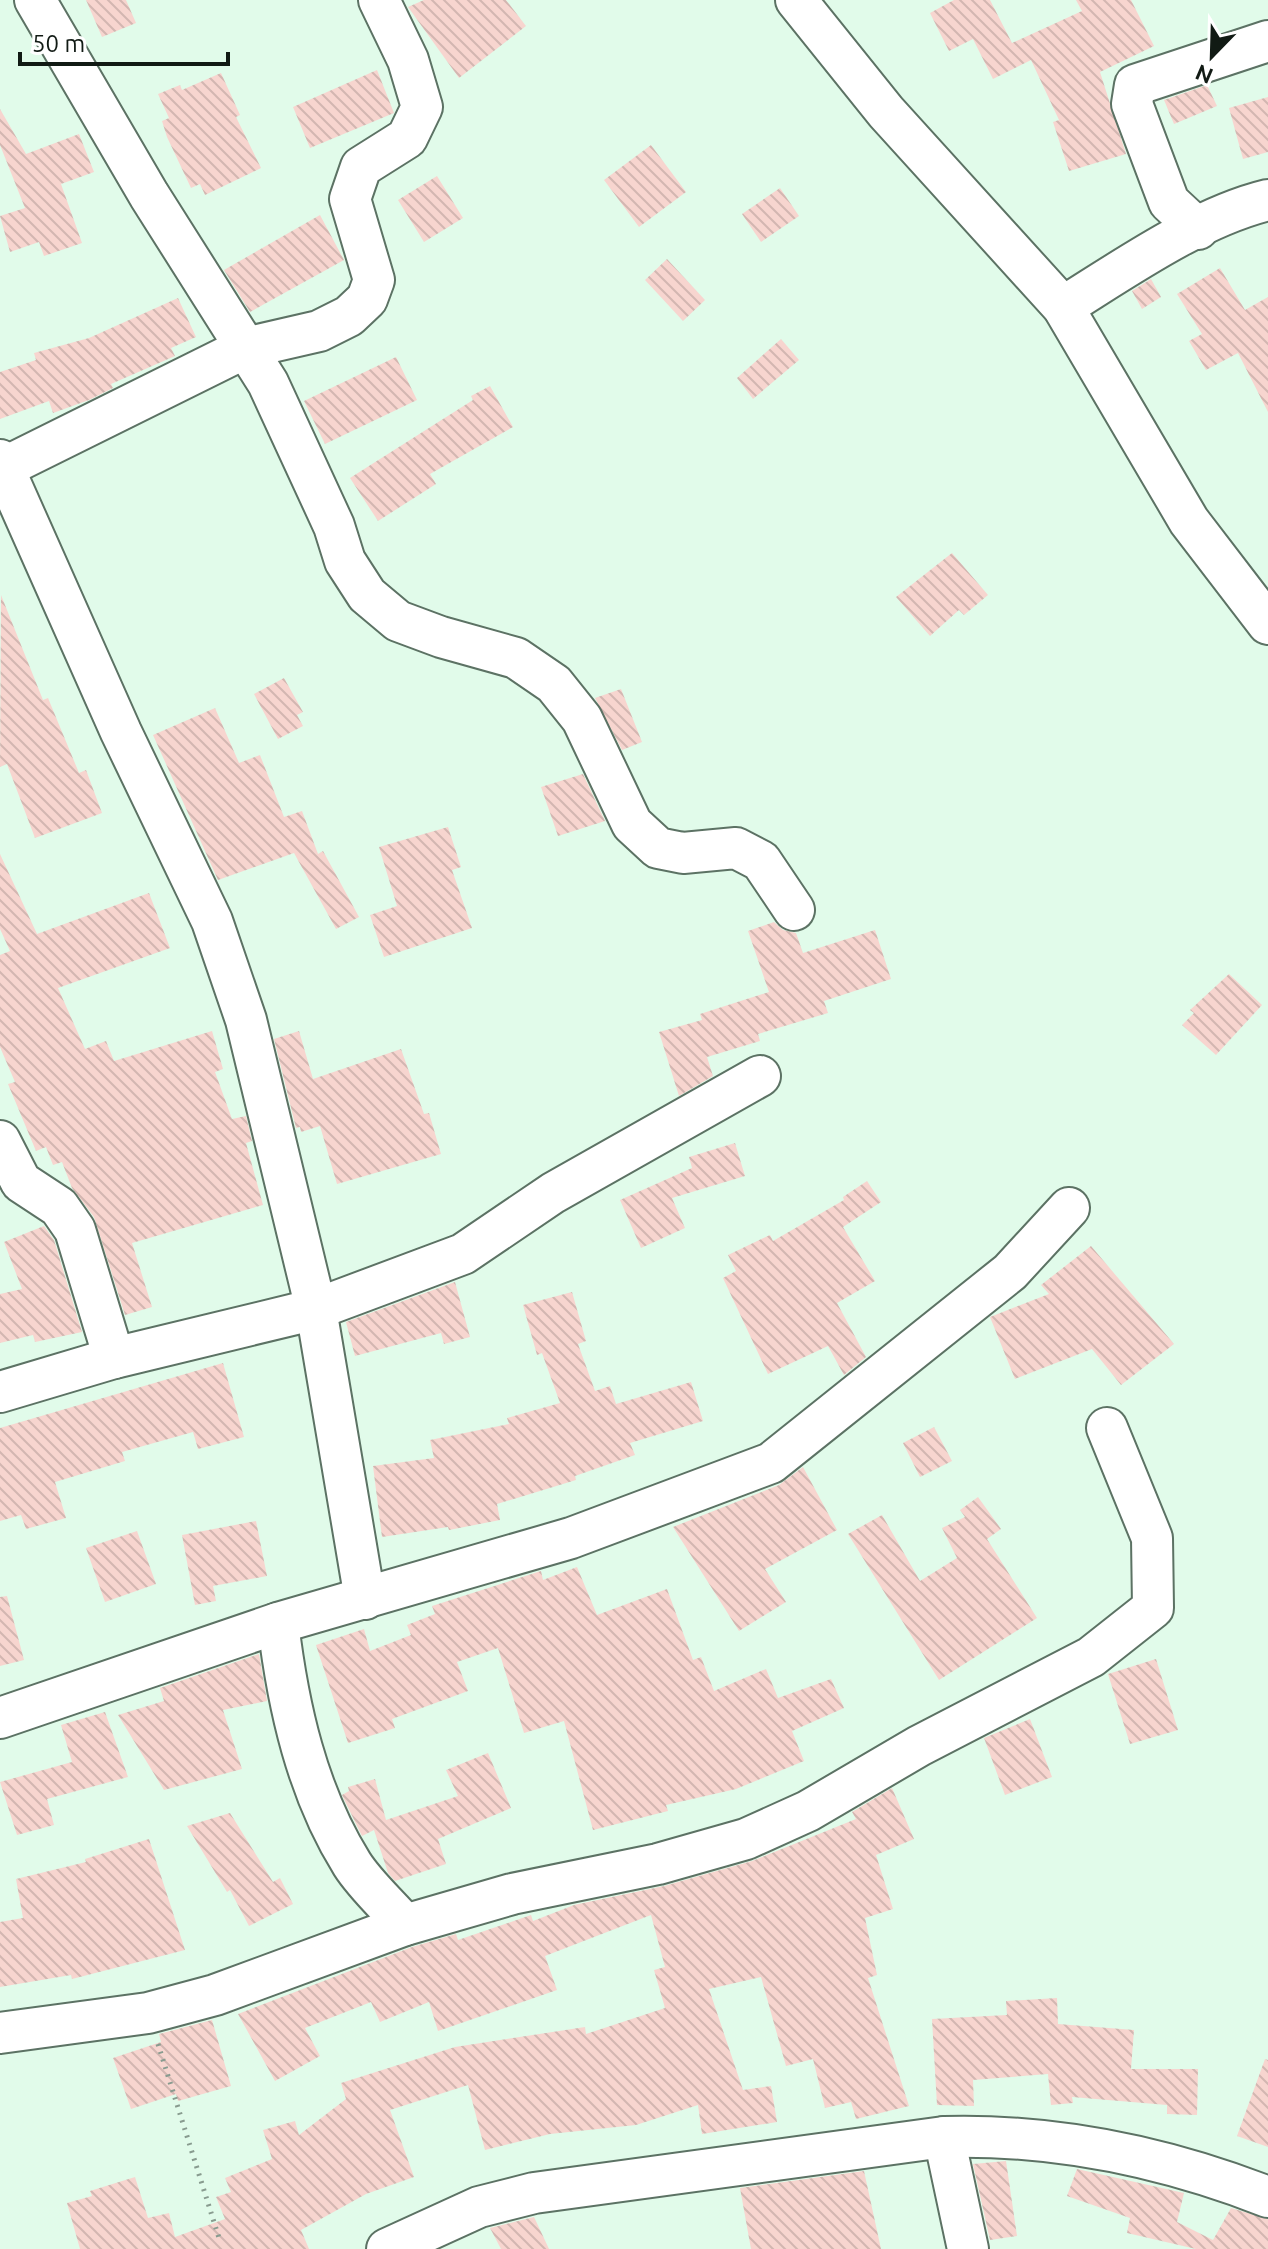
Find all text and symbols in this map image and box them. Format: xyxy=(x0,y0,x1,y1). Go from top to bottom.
scale bar xyxy=(20,16,228,66)
north arrow xyxy=(1172,16,1252,96)
text: 50 m xyxy=(32,30,85,57)
text: N xyxy=(1192,60,1216,90)

